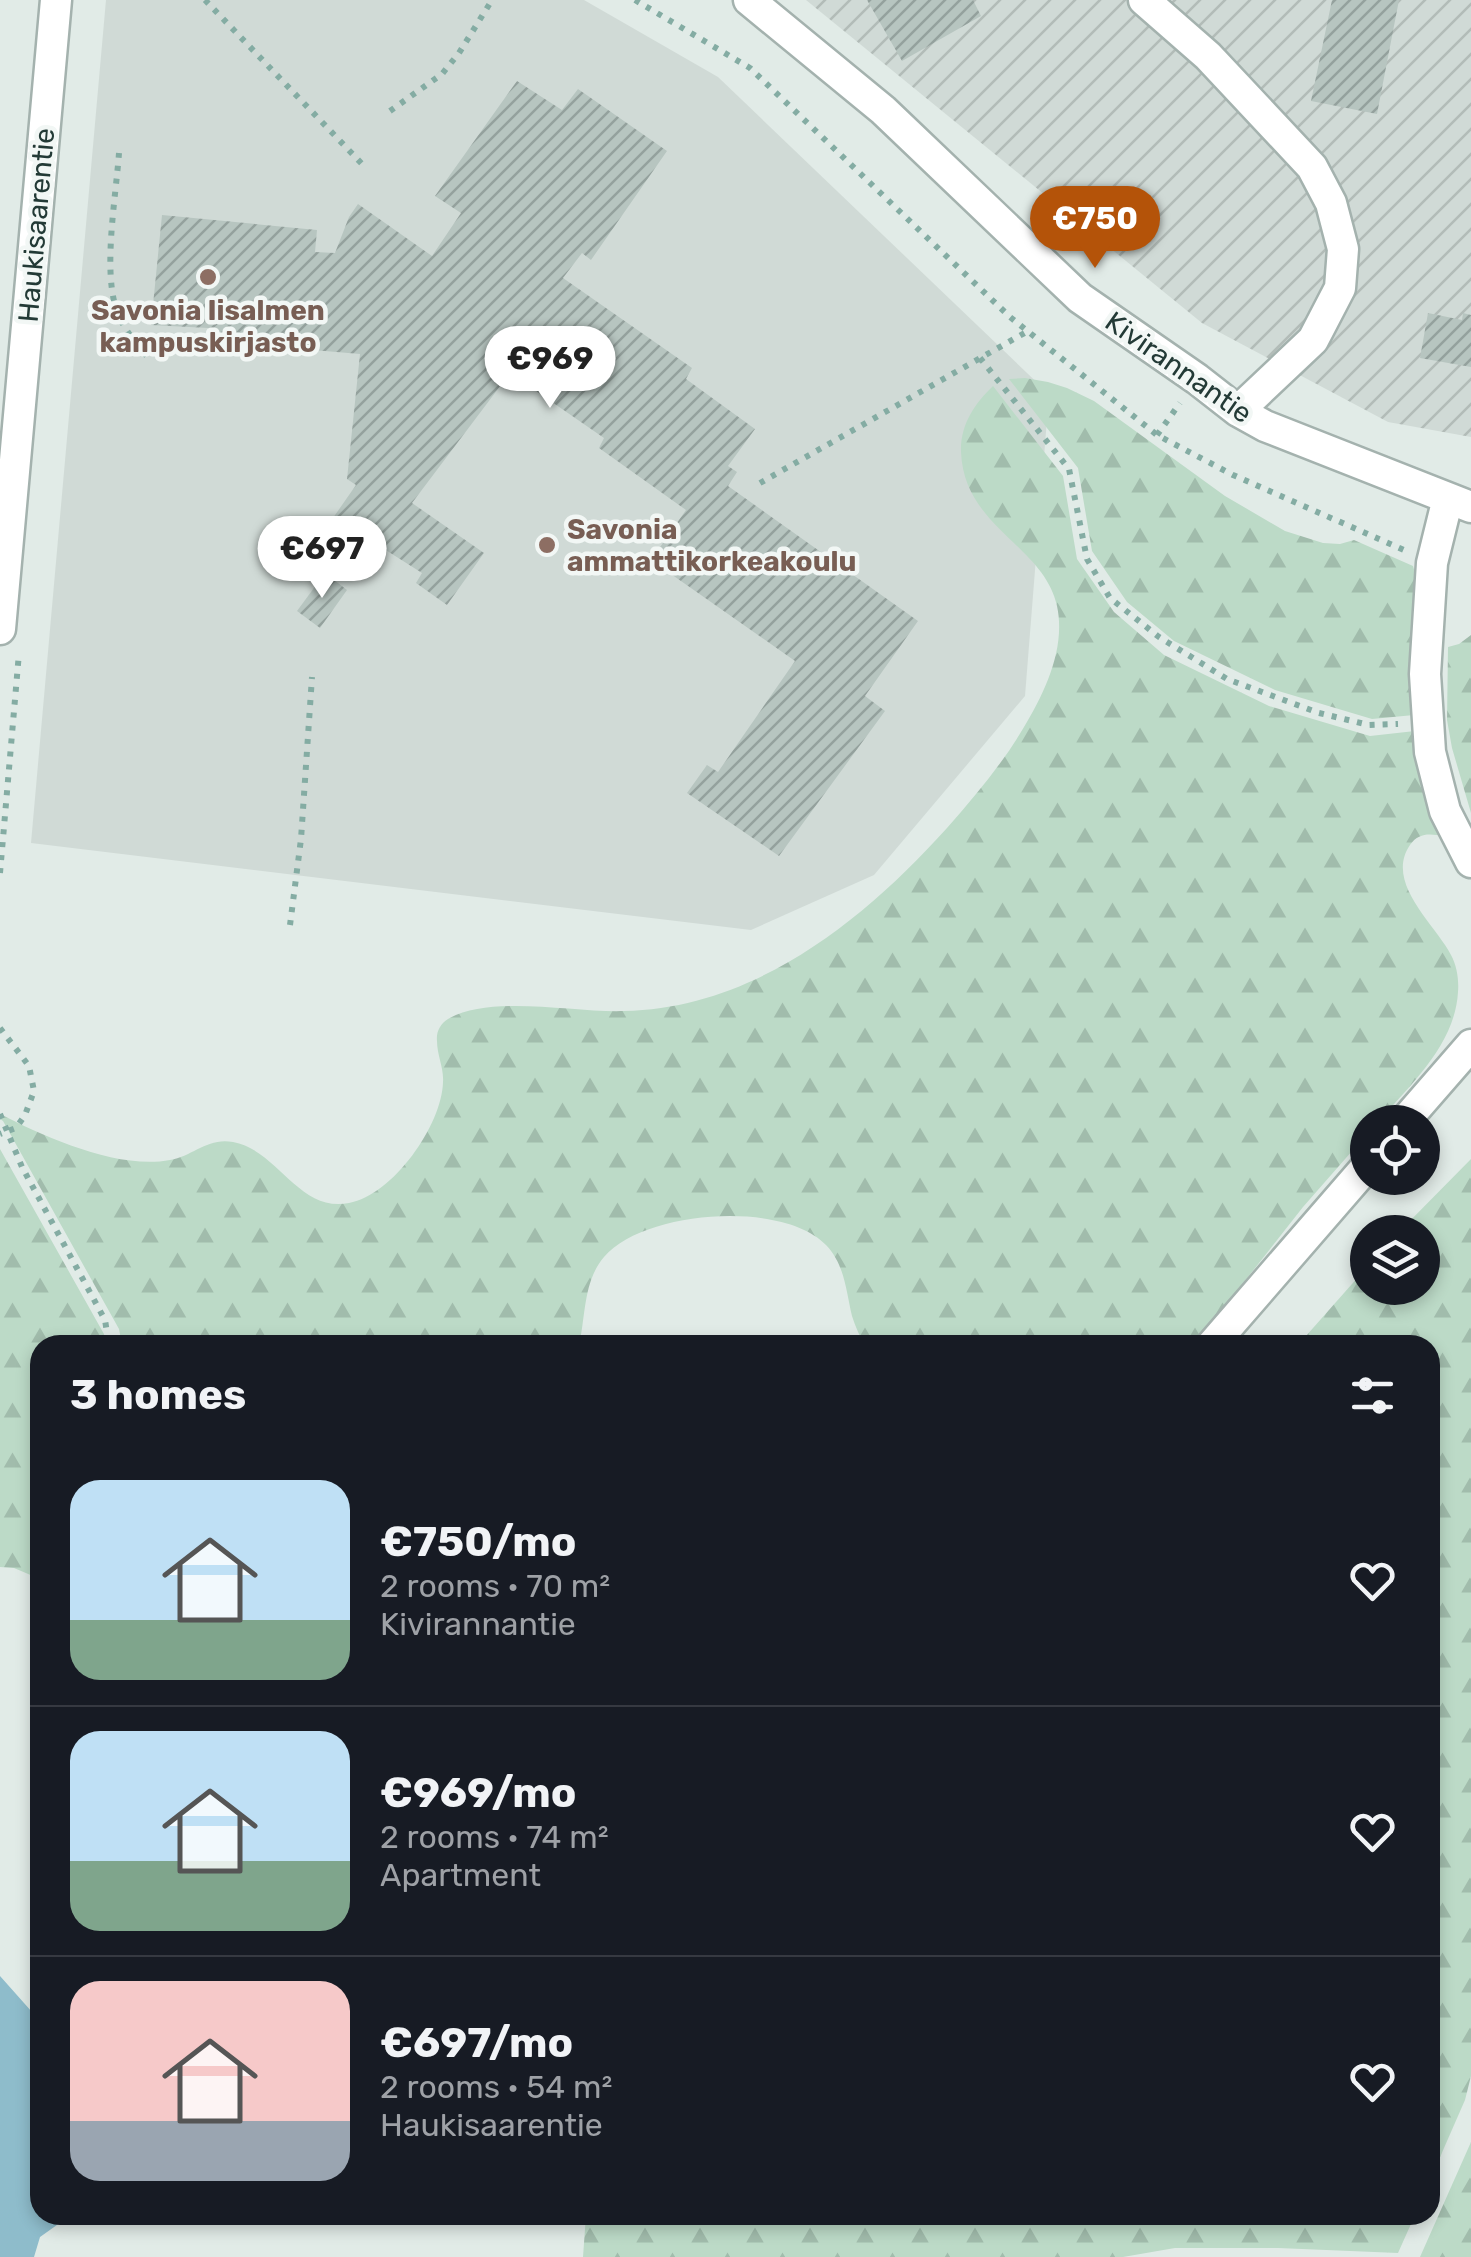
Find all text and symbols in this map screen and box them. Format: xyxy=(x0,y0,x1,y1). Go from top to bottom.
street label: Haukisaarentie xyxy=(12,127,61,324)
pin: €750 xyxy=(1036,186,1154,271)
text: €750 xyxy=(1052,199,1138,237)
marker: Savonia Iisalmen kampuskirjasto xyxy=(197,266,219,288)
place label: Savonia Iisalmen kampuskirjasto xyxy=(91,294,325,359)
street label: Kivirannantie xyxy=(1099,305,1258,430)
pin: €969 xyxy=(491,326,609,411)
text: €969 xyxy=(507,339,593,377)
place label: Savonia ammattikorkeakoulu xyxy=(567,513,857,578)
pin: €697 xyxy=(263,516,381,601)
text: €697 xyxy=(280,529,364,567)
marker: Savonia ammattikorkeakoulu xyxy=(536,534,558,556)
map controls xyxy=(1350,1105,1440,1305)
button: locate xyxy=(1350,1105,1440,1195)
button: layers xyxy=(1350,1215,1440,1305)
icon: filters xyxy=(1345,1368,1400,1423)
text: 3 homes xyxy=(70,1370,246,1420)
text: €750/mo xyxy=(380,1517,576,1567)
icon: home xyxy=(150,1520,270,1640)
icon: heart xyxy=(1345,1553,1400,1608)
text: 2 rooms · 70 m² xyxy=(380,1567,610,1605)
text: Kivirannantie xyxy=(380,1605,576,1643)
text: €969/mo xyxy=(380,1768,576,1818)
icon: home xyxy=(150,1771,270,1891)
icon: heart xyxy=(1345,1804,1400,1859)
text: 2 rooms · 74 m² xyxy=(380,1818,609,1856)
text: Apartment xyxy=(380,1856,541,1894)
text: €697/mo xyxy=(380,2018,573,2068)
icon: home xyxy=(150,2021,270,2141)
icon: heart xyxy=(1345,2054,1400,2109)
text: 2 rooms · 54 m² xyxy=(380,2068,612,2106)
text: Haukisaarentie xyxy=(380,2106,603,2144)

